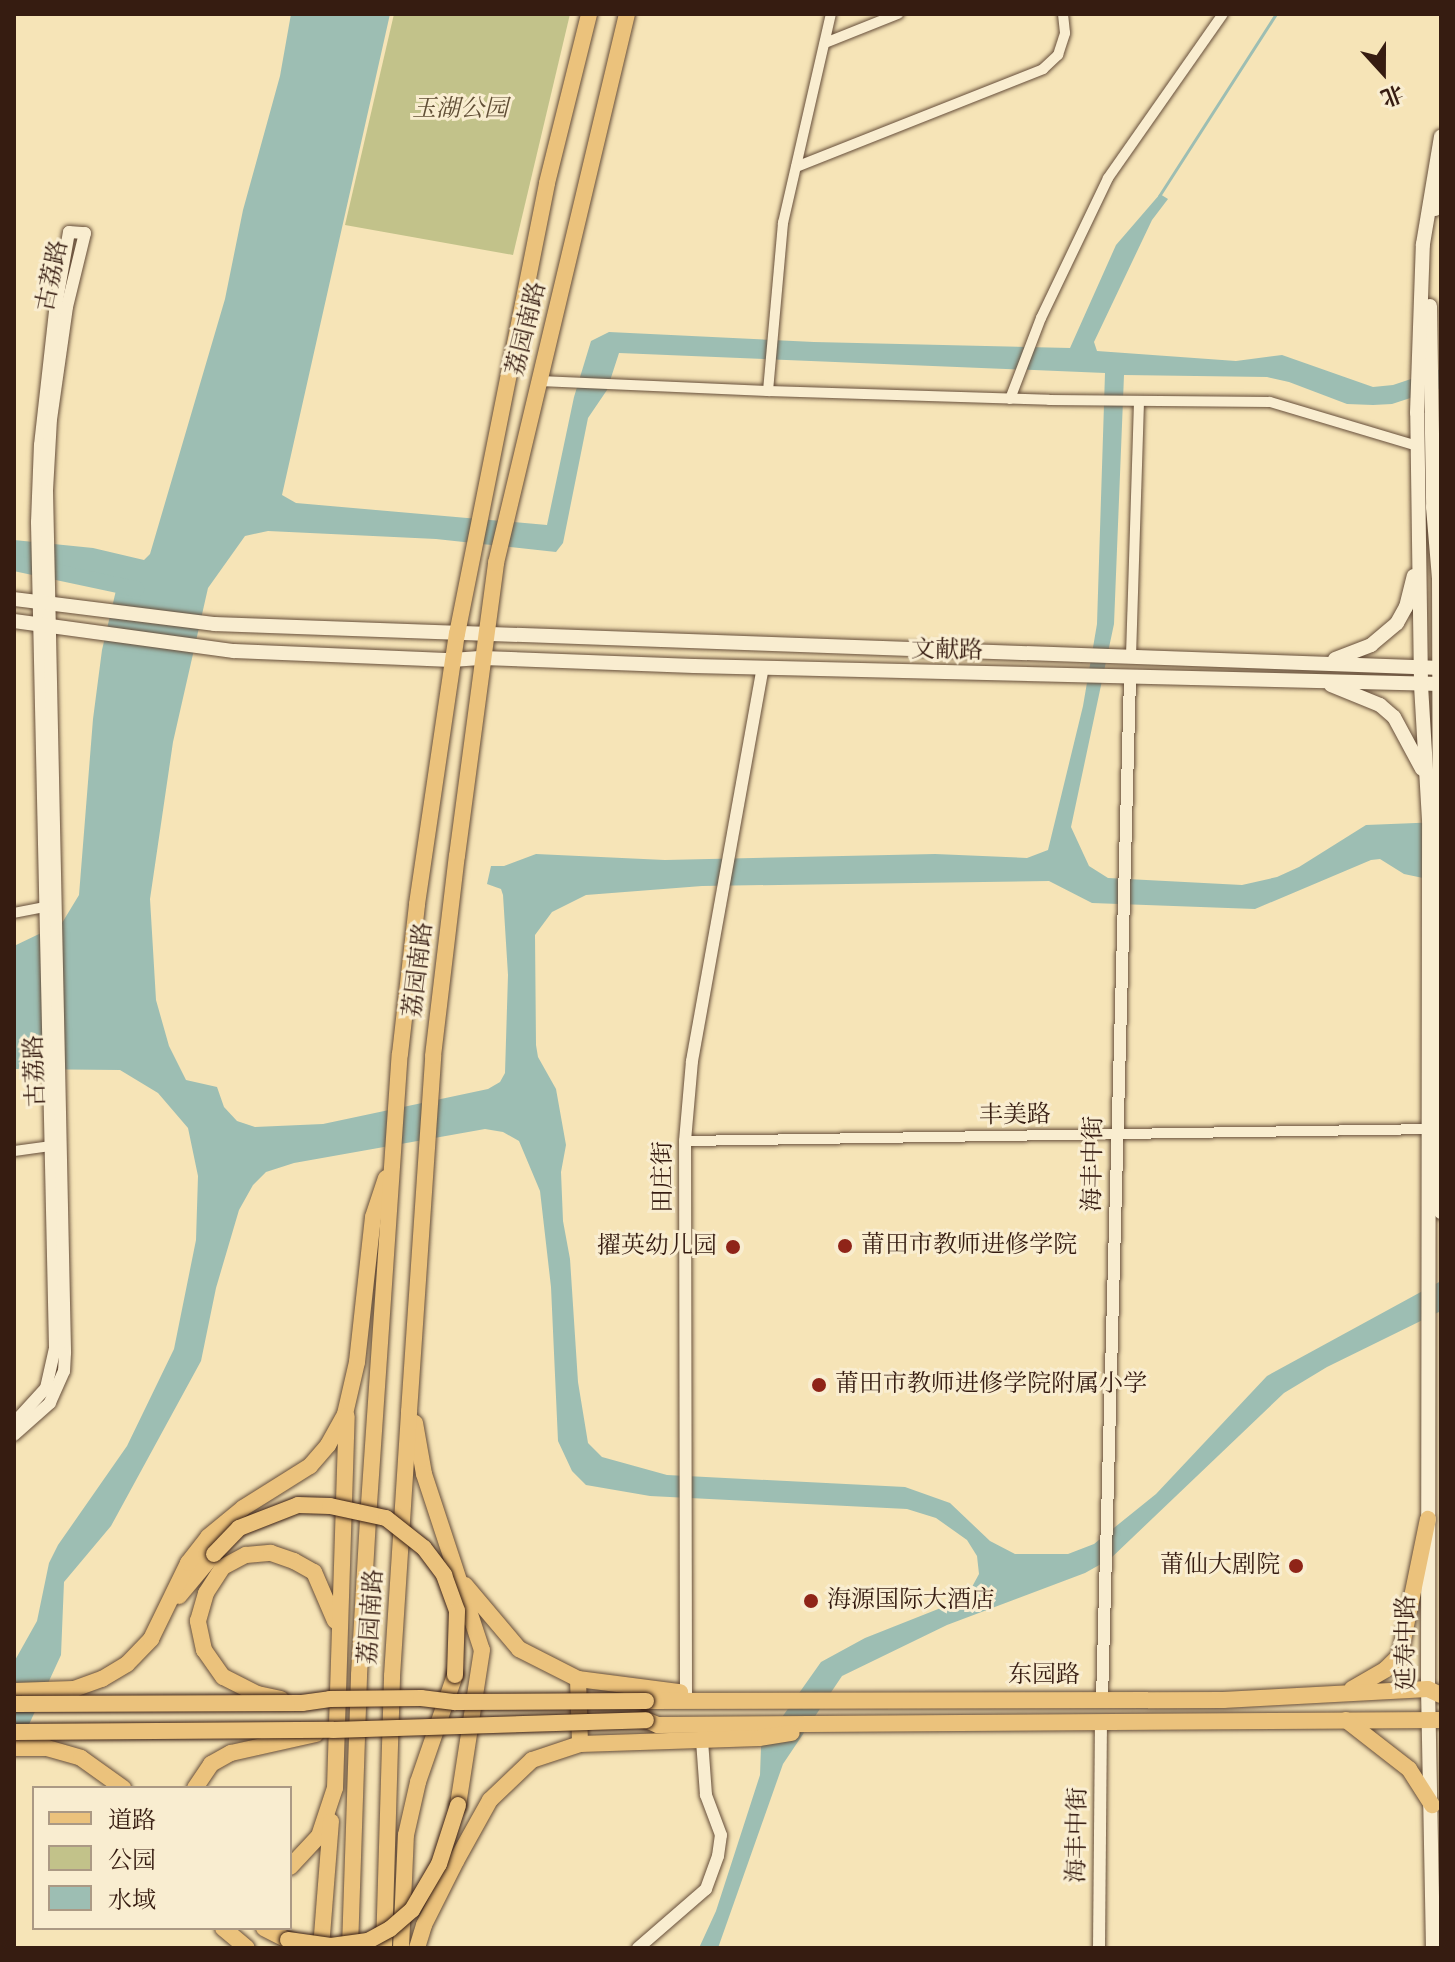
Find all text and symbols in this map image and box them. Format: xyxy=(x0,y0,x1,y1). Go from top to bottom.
north arrow xyxy=(1343,32,1423,112)
text: 北 xyxy=(1377,78,1407,111)
park label: 玉湖公园 xyxy=(412,96,508,124)
street label: 古荔路 xyxy=(31,238,75,314)
street label: 荔园南路 xyxy=(501,279,553,379)
street label: 文献路 xyxy=(911,636,983,666)
street label: 荔园南路 xyxy=(399,921,439,1019)
street label: 古荔路 xyxy=(20,1035,52,1107)
street label: 丰美路 xyxy=(979,1101,1051,1131)
street label: 海丰中街 xyxy=(1079,1116,1109,1212)
street label: 田庄街 xyxy=(650,1141,678,1213)
place label: 莆田市教师进修学院 xyxy=(861,1232,1077,1260)
place label: 擢英幼儿园 xyxy=(597,1233,717,1261)
marker: 莆田市教师进修学院 xyxy=(836,1237,854,1255)
marker: 擢英幼儿园 xyxy=(724,1238,742,1256)
place label: 莆田市教师进修学院附属小学 xyxy=(835,1371,1147,1399)
marker: 莆田市教师进修学院附属小学 xyxy=(810,1376,828,1394)
place label: 莆仙大剧院 xyxy=(1160,1552,1280,1580)
marker: 莆仙大剧院 xyxy=(1287,1557,1305,1575)
street label: 荔园南路 xyxy=(354,1568,390,1666)
place label: 海源国际大酒店 xyxy=(827,1587,995,1615)
marker: 海源国际大酒店 xyxy=(802,1592,820,1610)
street label: 延寿中路 xyxy=(1393,1595,1421,1691)
street label: 东园路 xyxy=(1008,1662,1080,1690)
legend xyxy=(32,1786,292,1930)
street label: 海丰中街 xyxy=(1063,1787,1093,1883)
text: 道路 xyxy=(108,1806,156,1836)
text: 公园 xyxy=(108,1846,156,1876)
text: 水域 xyxy=(108,1886,156,1916)

